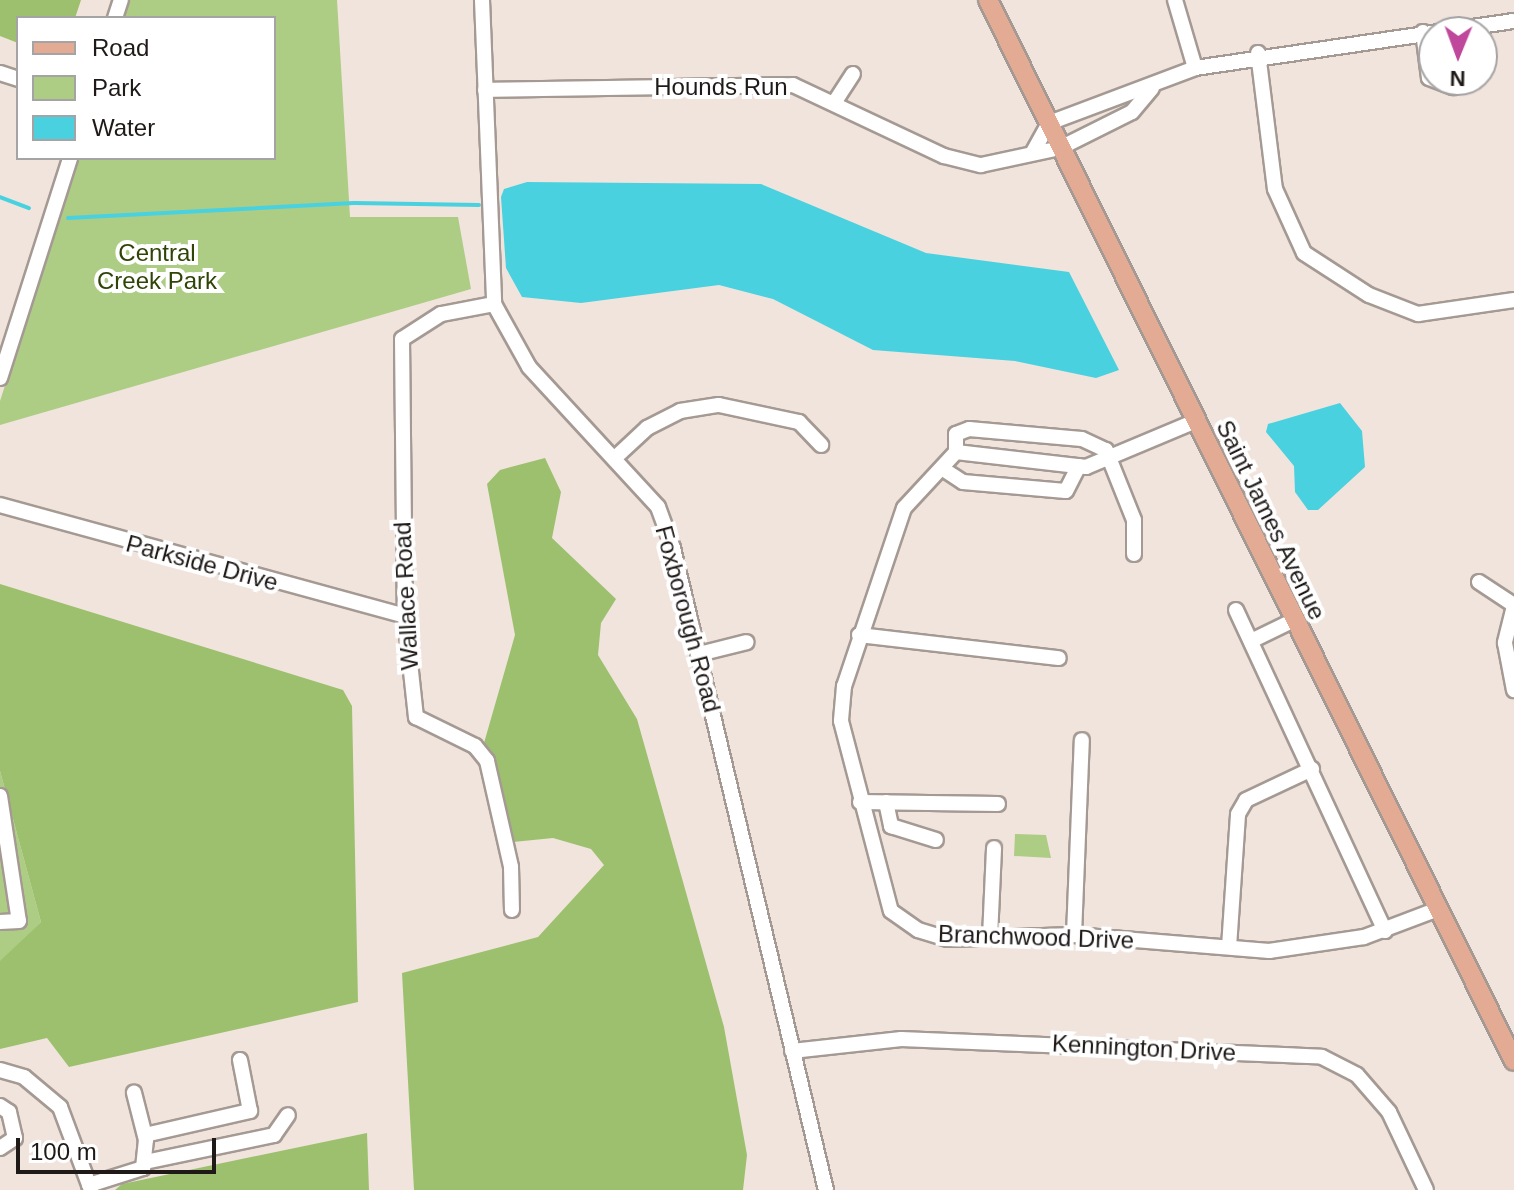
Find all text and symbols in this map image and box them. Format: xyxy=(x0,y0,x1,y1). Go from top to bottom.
legend xyxy=(16,16,276,160)
north arrow xyxy=(1418,16,1498,96)
text: Road xyxy=(92,34,149,61)
text: N xyxy=(1449,66,1466,91)
street label: Hounds Run xyxy=(654,73,788,101)
text: Park xyxy=(92,74,141,101)
text: Water xyxy=(92,114,155,141)
park label: Central Creek Park xyxy=(97,239,217,295)
street label: Saint James Avenue xyxy=(1210,415,1332,625)
street label: Wallace Road xyxy=(388,521,424,671)
street label: Foxborough Road xyxy=(649,522,727,716)
street label: Parkside Drive xyxy=(123,529,281,597)
street label: Branchwood Drive xyxy=(938,919,1134,955)
street label: Kennington Drive xyxy=(1051,1029,1237,1067)
scale bar xyxy=(20,1122,220,1172)
text: 100 m xyxy=(30,1138,97,1165)

